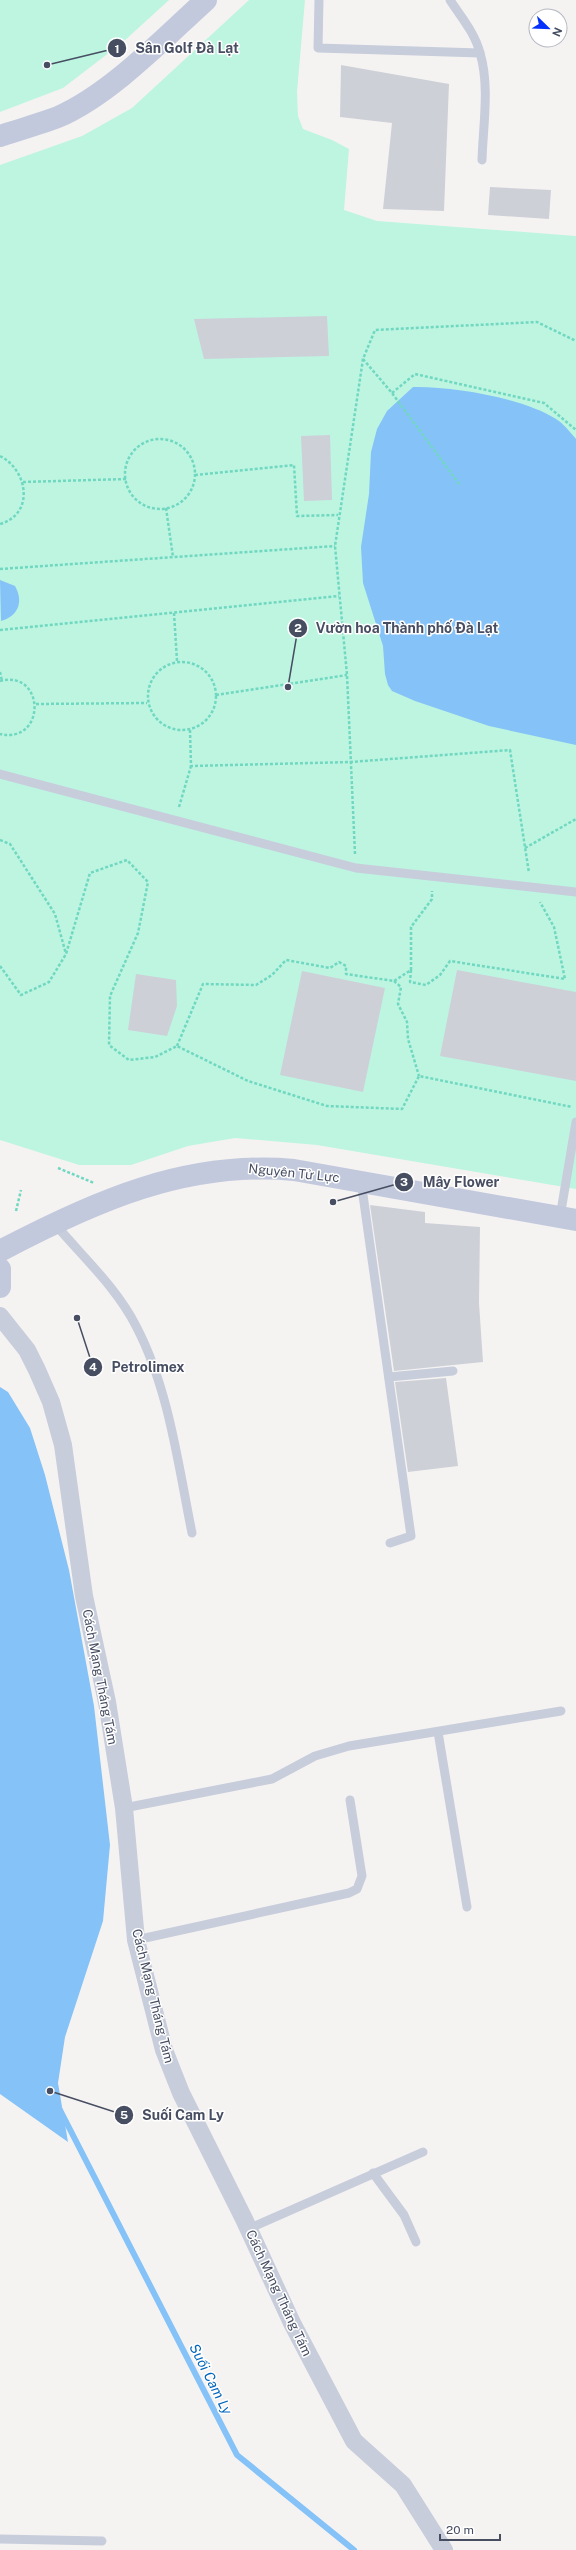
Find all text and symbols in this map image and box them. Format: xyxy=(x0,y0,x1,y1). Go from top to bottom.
north arrow xyxy=(528,8,568,48)
text: N xyxy=(550,26,564,38)
callout: Sân Golf Đà Lạt xyxy=(107,35,247,61)
text: Sân Golf Đà Lạt xyxy=(135,40,239,56)
text: 1 xyxy=(114,42,120,56)
callout: Vườn hoa Thành phố Đà Lạt xyxy=(288,615,507,641)
text: Vườn hoa Thành phố Đà Lạt xyxy=(316,620,498,636)
text: 2 xyxy=(294,621,302,635)
street label: Nguyên Tử Lực xyxy=(248,1161,340,1185)
callout: Mây Flower xyxy=(394,1169,507,1195)
text: Mây Flower xyxy=(423,1174,500,1190)
text: 3 xyxy=(400,1175,408,1189)
callout: Petrolimex xyxy=(83,1354,192,1380)
text: Petrolimex xyxy=(112,1359,184,1375)
text: 4 xyxy=(89,1360,97,1374)
street label: Cách Mạng Tháng Tám xyxy=(80,1608,120,1746)
street label: Cách Mạng Tháng Tám xyxy=(129,1927,177,2065)
callout: Suối Cam Ly xyxy=(114,2102,232,2128)
text: Suối Cam Ly xyxy=(142,2107,224,2123)
text: 5 xyxy=(120,2108,128,2122)
street label: Cách Mạng Tháng Tám xyxy=(243,2227,315,2359)
water label: Suối Cam Ly xyxy=(186,2341,236,2418)
scale bar xyxy=(440,2516,500,2542)
text: 20 m xyxy=(446,2523,474,2537)

